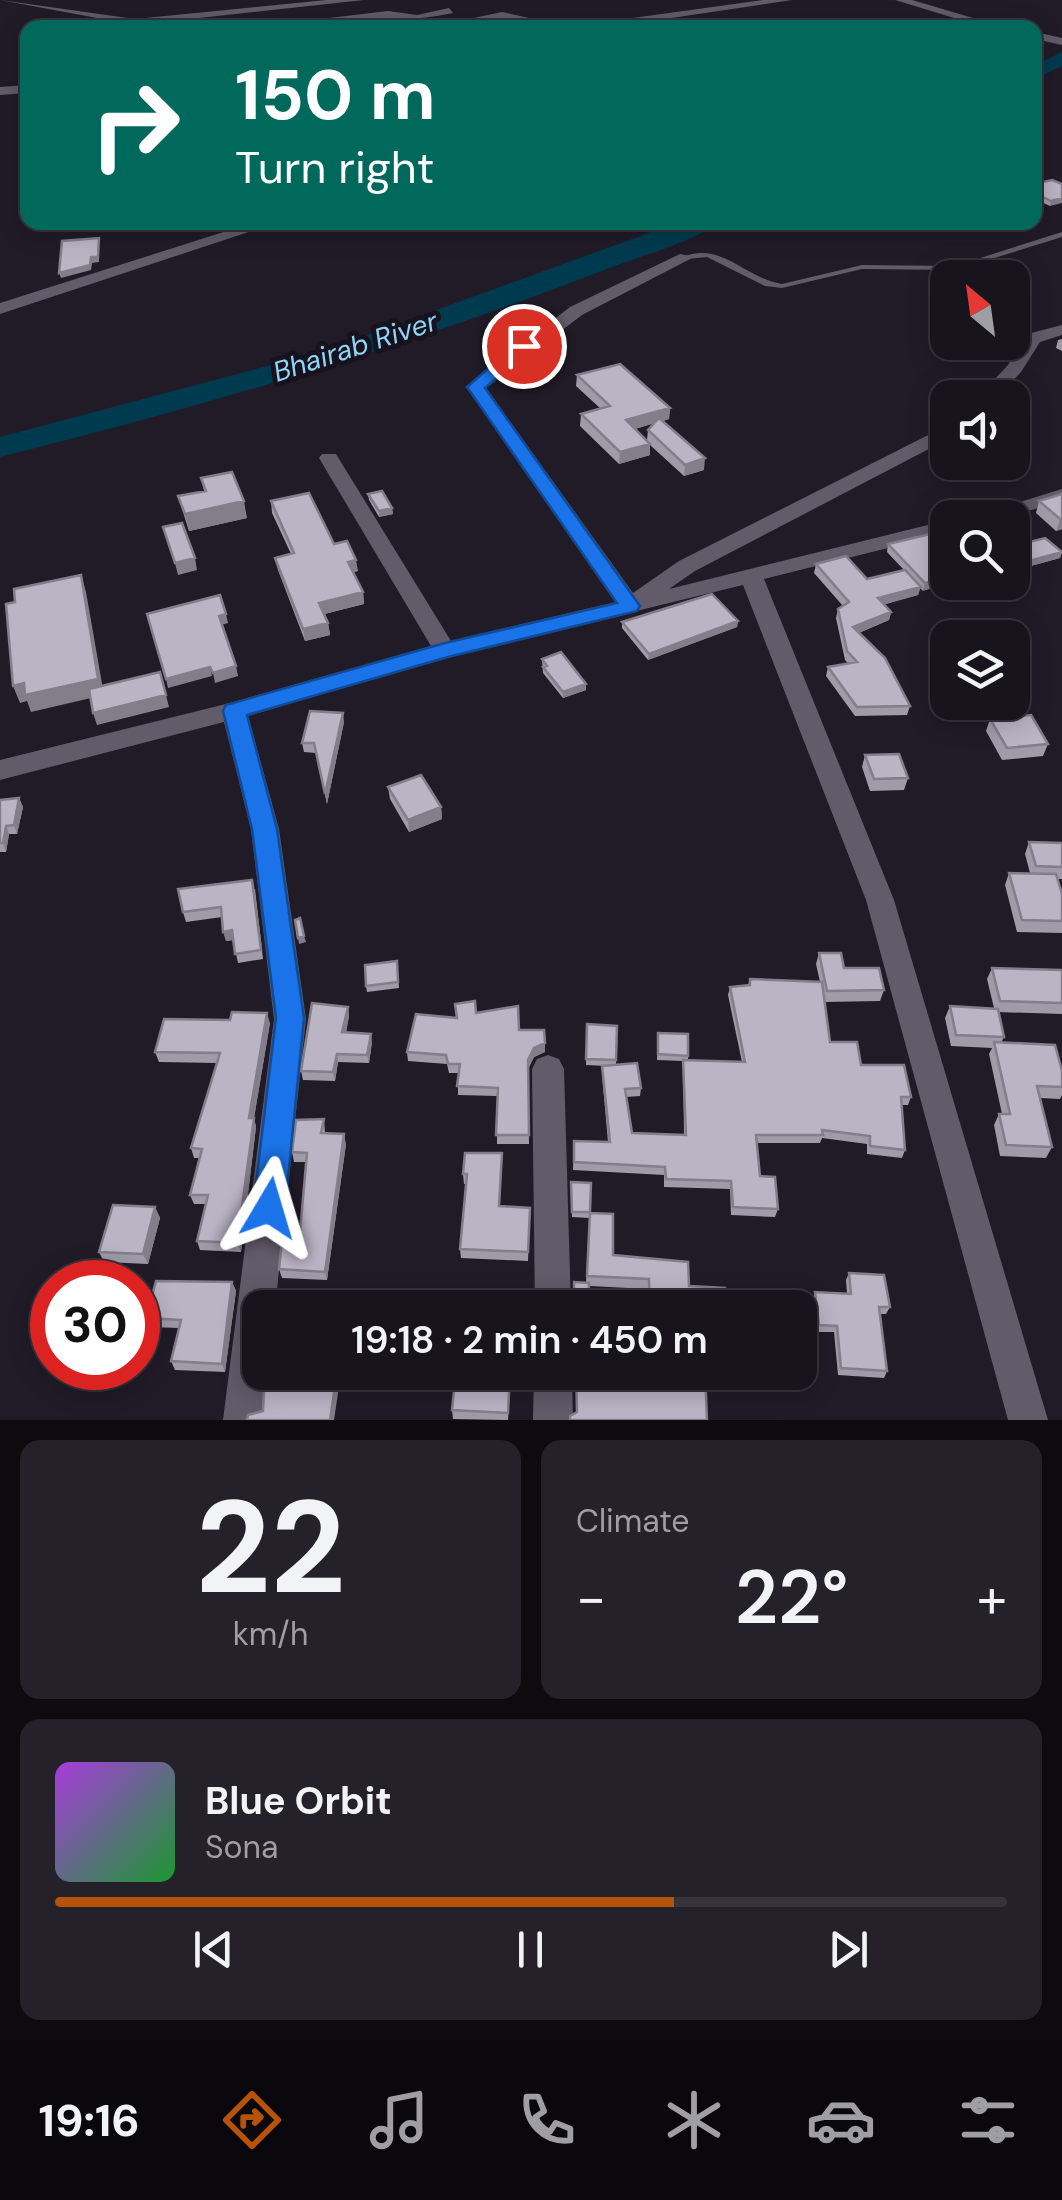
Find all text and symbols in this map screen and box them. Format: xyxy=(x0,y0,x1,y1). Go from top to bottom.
text: 150 m xyxy=(235,50,436,141)
icon: right xyxy=(70,60,200,190)
text: Turn right xyxy=(235,138,434,197)
north arrow xyxy=(930,260,1030,360)
map controls xyxy=(930,260,1030,720)
water label: Bhairab River xyxy=(268,302,443,390)
pin xyxy=(482,304,567,389)
icon: arrive xyxy=(497,319,552,374)
button: sound xyxy=(930,380,1030,480)
button: search xyxy=(930,500,1030,600)
button: layers xyxy=(930,620,1030,720)
position arrow xyxy=(217,1156,321,1260)
speed limit sign: 30 xyxy=(30,1260,160,1390)
text: 19:18 · 2 min · 450 m xyxy=(351,1315,708,1365)
text: 22 xyxy=(195,1463,346,1632)
text: Climate xyxy=(576,1500,690,1542)
text: 22° xyxy=(735,1549,848,1646)
text: − xyxy=(576,1562,606,1634)
text: + xyxy=(977,1562,1007,1634)
text: km/h xyxy=(233,1613,308,1655)
text: Blue Orbit xyxy=(205,1776,392,1826)
text: Sona xyxy=(205,1826,278,1868)
icon: previous xyxy=(186,1922,241,1977)
icon: pause xyxy=(503,1922,558,1977)
icon: next xyxy=(821,1922,876,1977)
icon: directions xyxy=(217,2085,287,2155)
icon: music xyxy=(364,2085,434,2155)
icon: phone xyxy=(512,2085,582,2155)
icon: climate xyxy=(659,2085,729,2155)
icon: car xyxy=(806,2085,876,2155)
icon: filters xyxy=(953,2085,1023,2155)
text: 19:16 xyxy=(39,2091,140,2150)

